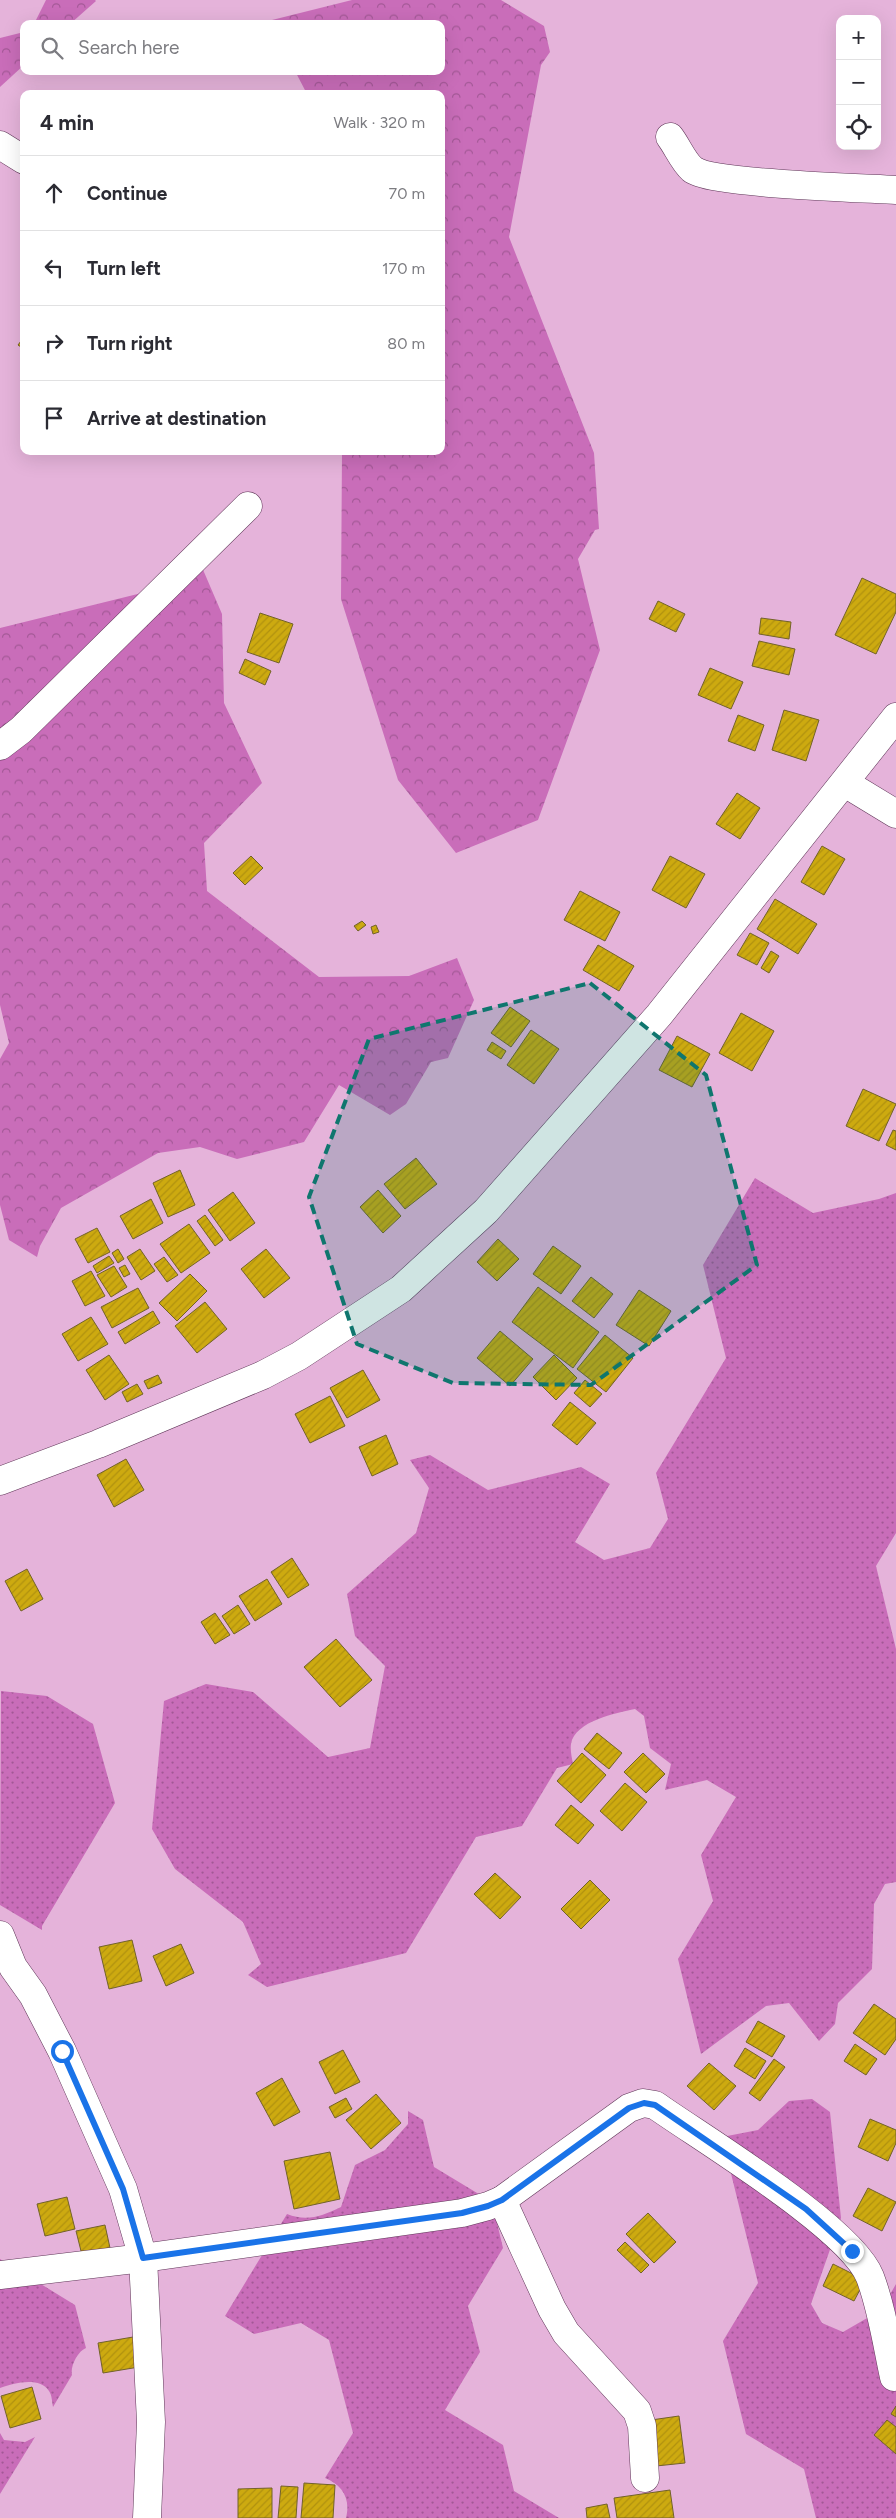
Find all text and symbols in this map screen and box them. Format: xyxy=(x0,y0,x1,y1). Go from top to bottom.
map controls xyxy=(836,15,881,150)
button: + xyxy=(836,15,881,60)
search box xyxy=(20,20,445,75)
icon: search xyxy=(38,34,66,62)
text: Search here xyxy=(78,36,180,59)
button: − xyxy=(836,60,881,105)
button: locate xyxy=(836,105,881,150)
text: 4 min xyxy=(40,110,94,135)
text: Walk · 320 m xyxy=(333,113,425,132)
icon: ahead xyxy=(40,179,68,207)
text: Continue xyxy=(87,182,167,205)
text: 70 m xyxy=(389,184,425,203)
icon: left xyxy=(40,254,68,282)
text: Turn left xyxy=(87,257,161,280)
text: 170 m xyxy=(382,259,425,278)
icon: right xyxy=(40,329,68,357)
text: Turn right xyxy=(87,332,173,355)
text: 80 m xyxy=(387,334,425,353)
icon: arrive xyxy=(40,404,68,432)
text: Arrive at destination xyxy=(87,407,266,430)
route start xyxy=(51,2040,74,2063)
route end xyxy=(841,2240,864,2263)

